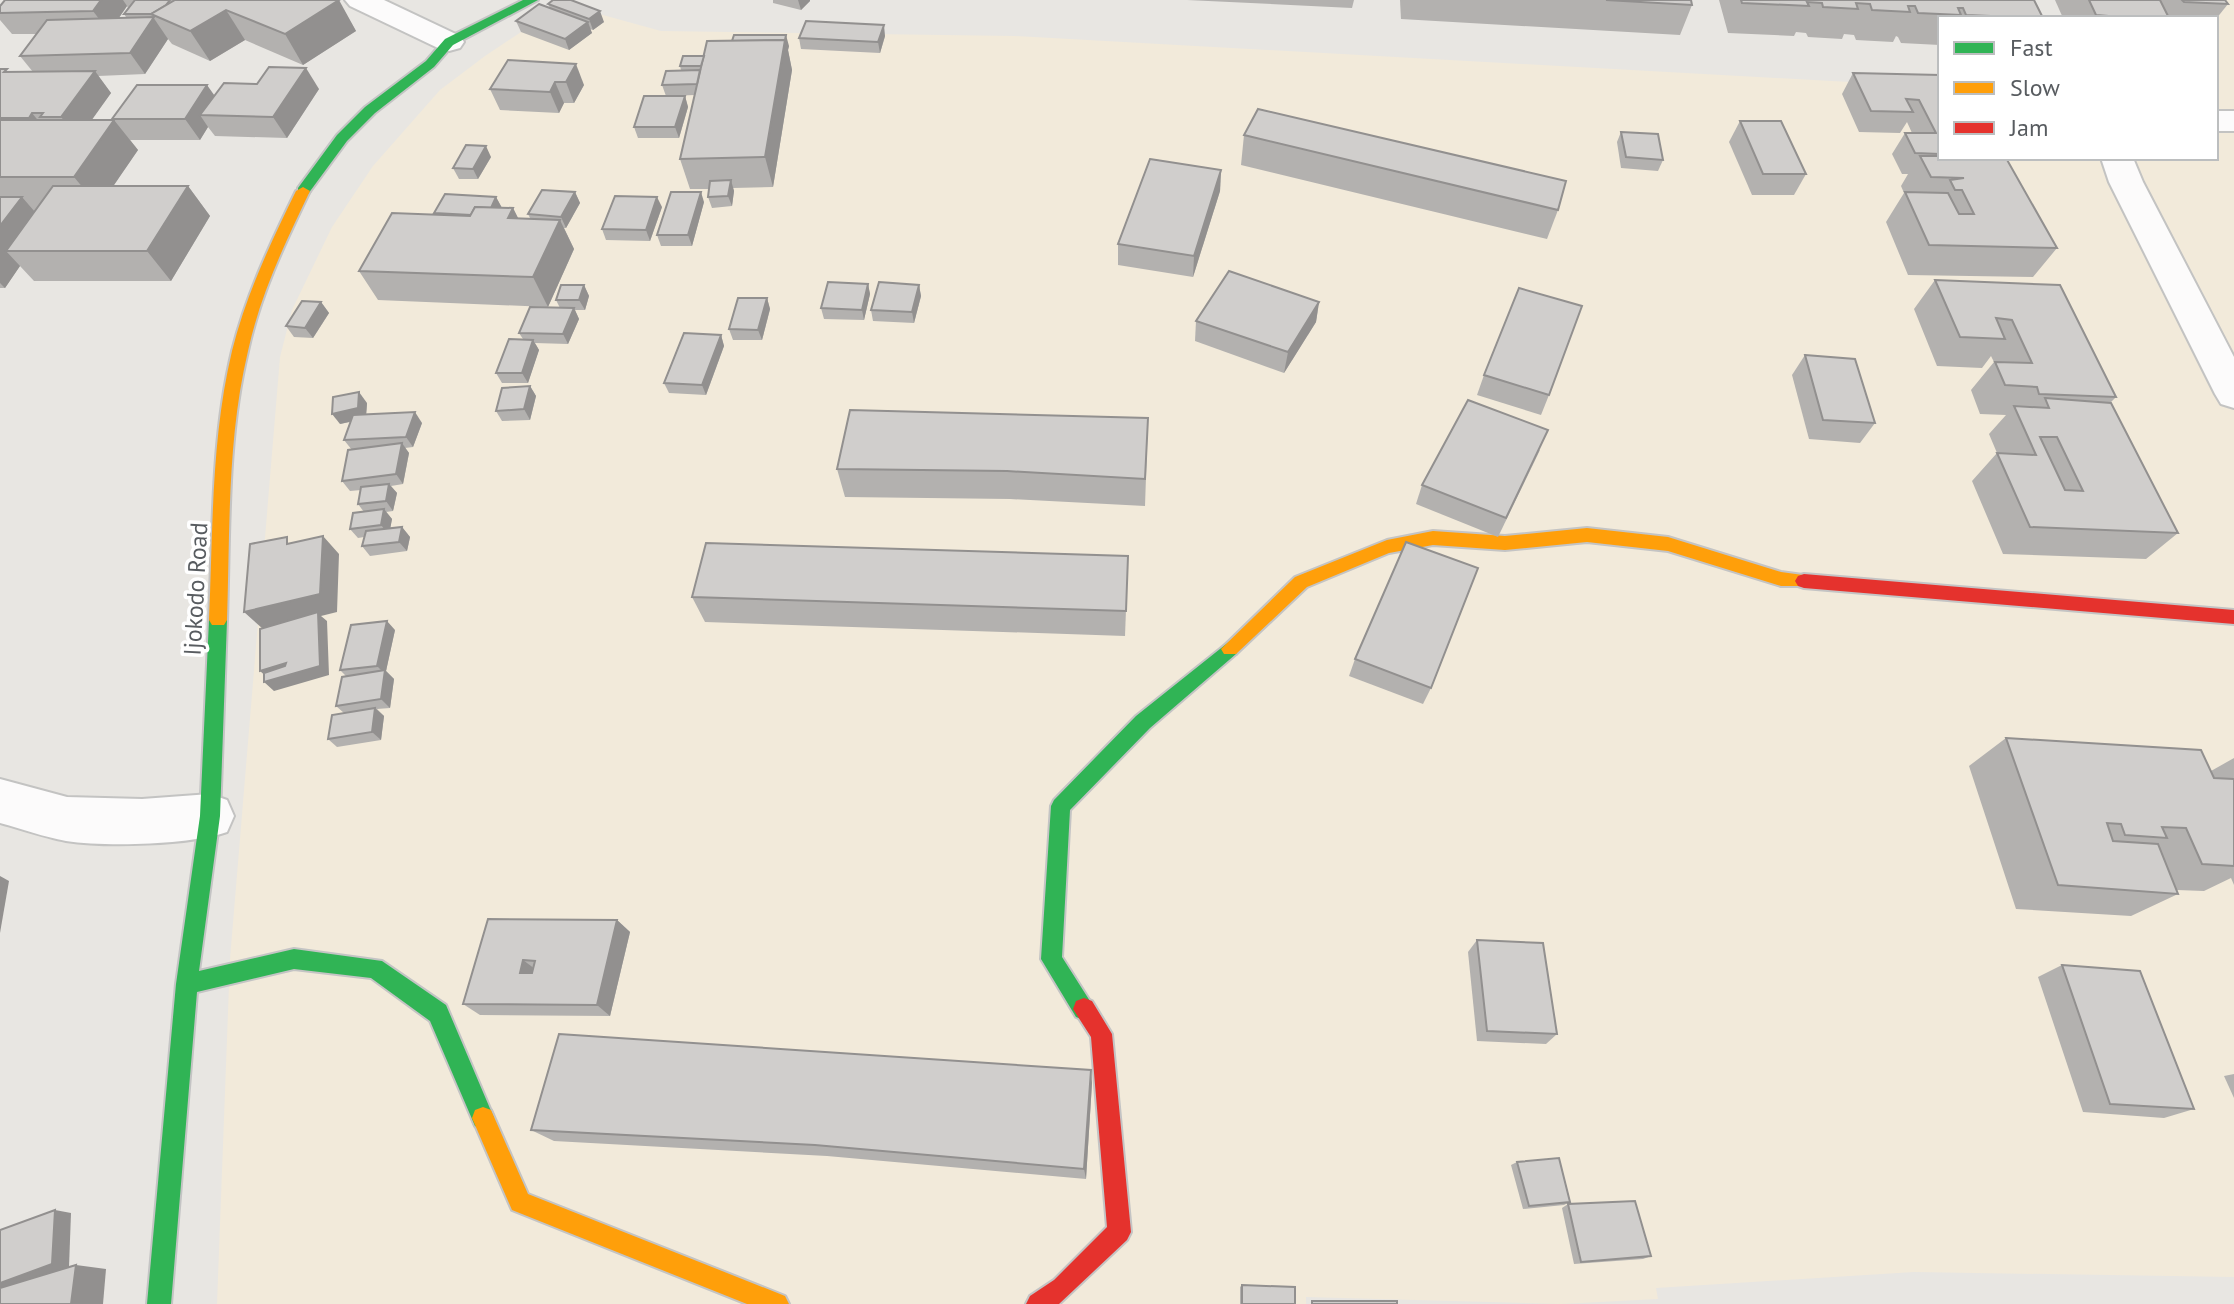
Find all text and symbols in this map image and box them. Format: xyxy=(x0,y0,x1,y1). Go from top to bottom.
legend xyxy=(1938,16,2218,160)
text: Fast xyxy=(2010,32,2053,63)
text: Slow xyxy=(2010,72,2060,103)
text: Jam xyxy=(2009,112,2048,143)
street label: Ijokodo Road xyxy=(177,522,214,656)

